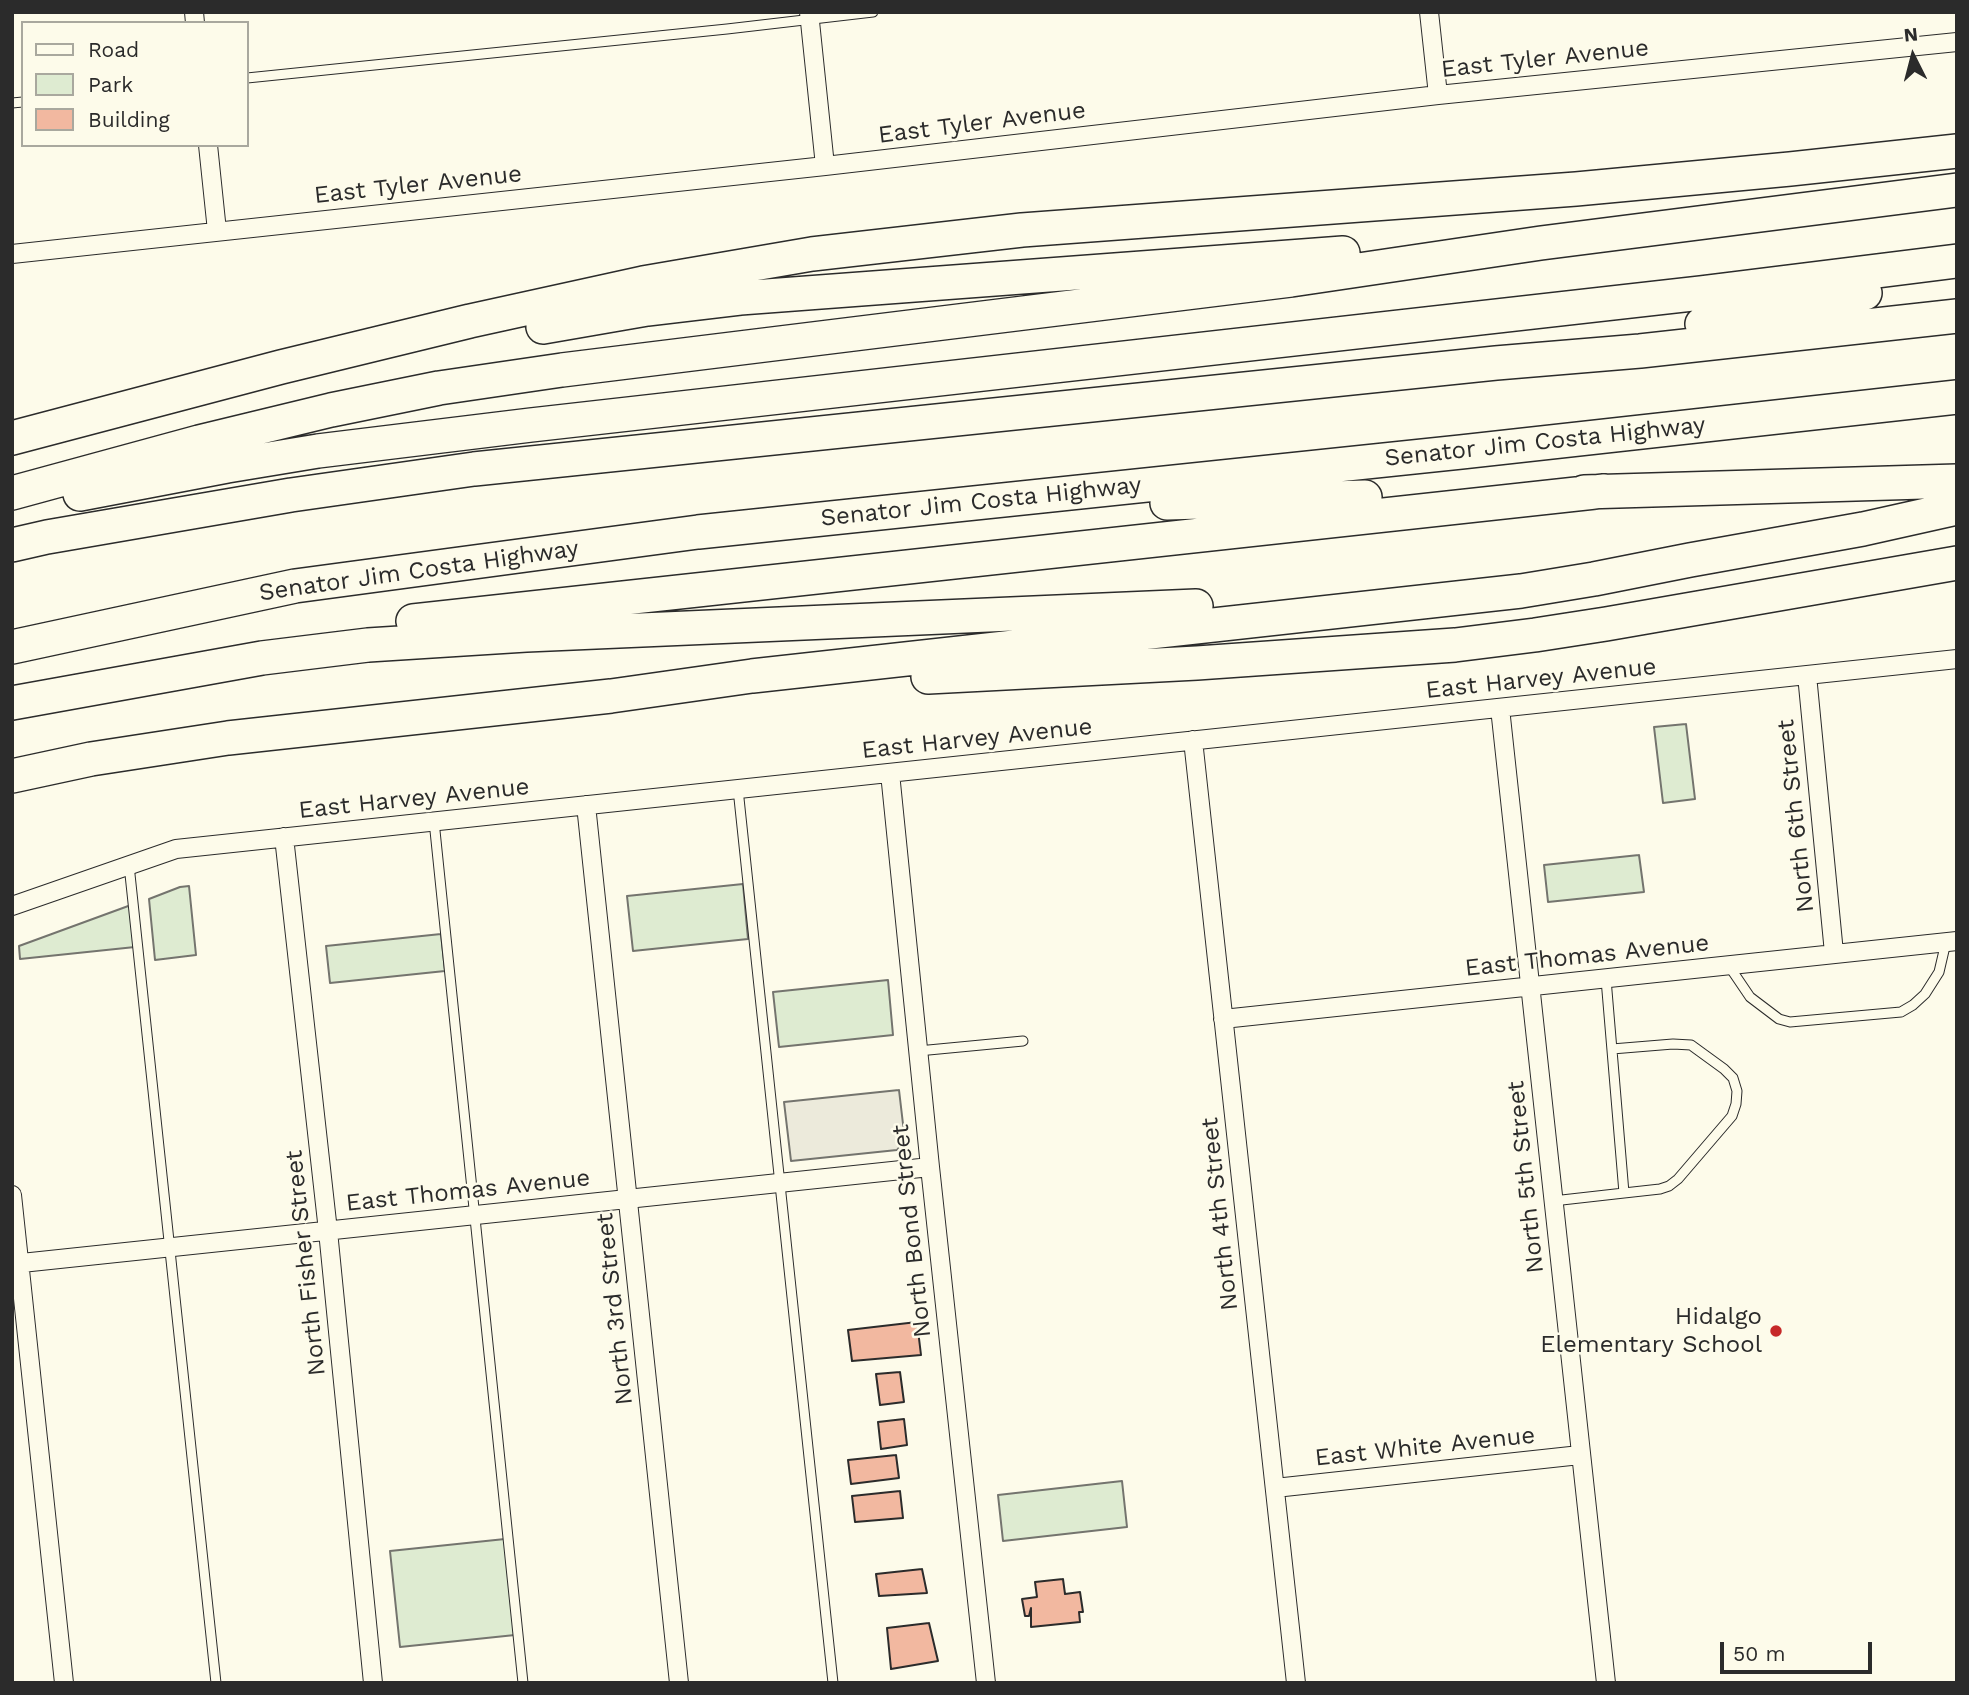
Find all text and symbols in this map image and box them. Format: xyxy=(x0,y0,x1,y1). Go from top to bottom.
legend xyxy=(21,21,248,147)
north arrow xyxy=(1878,21,1948,91)
text: N xyxy=(1903,22,1919,47)
street label: East Tyler Avenue xyxy=(1440,34,1650,84)
text: Road xyxy=(88,37,139,62)
text: Park xyxy=(88,72,133,97)
street label: East Tyler Avenue xyxy=(877,96,1087,150)
text: Building xyxy=(88,107,170,132)
street label: East Tyler Avenue xyxy=(313,160,523,210)
street label: Senator Jim Costa Highway xyxy=(1383,411,1707,473)
street label: Senator Jim Costa Highway xyxy=(819,471,1143,533)
street label: Senator Jim Costa Highway xyxy=(257,534,581,608)
street label: East Harvey Avenue xyxy=(1424,653,1658,705)
street label: East Harvey Avenue xyxy=(860,713,1094,765)
street label: North 6th Street xyxy=(1772,718,1820,914)
street label: East Harvey Avenue xyxy=(297,773,531,825)
street label: East Thomas Avenue xyxy=(1464,929,1710,983)
street label: North 5th Street xyxy=(1502,1079,1550,1275)
street label: North 4th Street xyxy=(1196,1116,1244,1312)
street label: North Bond Street xyxy=(886,1123,938,1339)
street label: North Fisher Street xyxy=(280,1149,332,1377)
street label: East Thomas Avenue xyxy=(345,1164,591,1218)
street label: North 3rd Street xyxy=(591,1212,639,1406)
place label: Hidalgo Elementary School xyxy=(1540,1303,1762,1359)
marker: Hidalgo Elementary School xyxy=(1768,1323,1784,1339)
street label: East White Avenue xyxy=(1314,1421,1536,1473)
scale bar xyxy=(1724,1628,1876,1672)
text: 50 m xyxy=(1733,1641,1785,1666)

